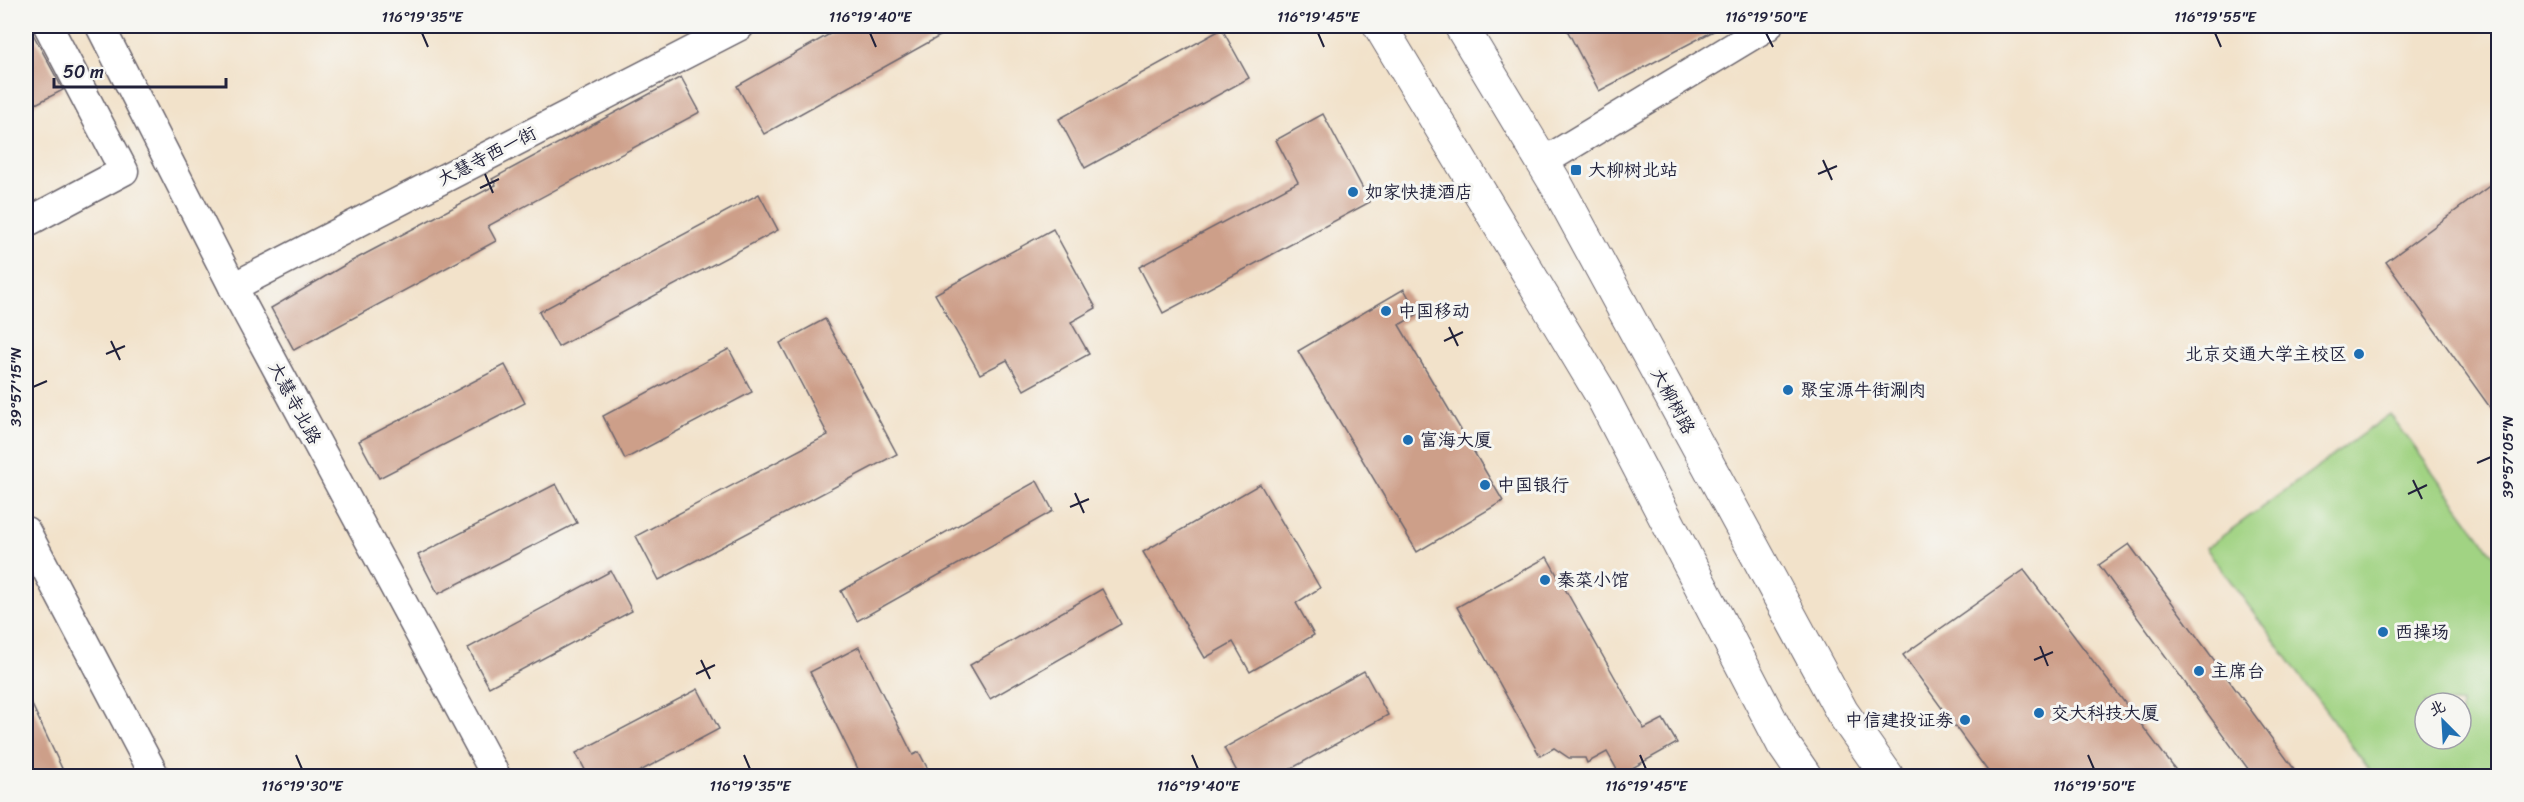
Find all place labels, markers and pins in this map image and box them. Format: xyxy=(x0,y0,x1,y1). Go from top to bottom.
place label: 大柳树北站 xyxy=(1588,154,1678,186)
marker: 大柳树北站 xyxy=(1569,163,1583,177)
place label: 如家快捷酒店 xyxy=(1365,176,1473,208)
marker: 如家快捷酒店 xyxy=(1346,185,1360,199)
place label: 中国移动 xyxy=(1398,295,1470,327)
marker: 中国移动 xyxy=(1379,304,1393,318)
place label: 北京交通大学主校区 xyxy=(2185,338,2347,370)
marker: 北京交通大学主校区 xyxy=(2352,347,2366,361)
place label: 聚宝源牛街涮肉 xyxy=(1800,374,1926,406)
marker: 聚宝源牛街涮肉 xyxy=(1781,383,1795,397)
place label: 富海大厦 xyxy=(1420,424,1492,456)
marker: 富海大厦 xyxy=(1401,433,1415,447)
place label: 中国银行 xyxy=(1497,469,1569,501)
marker: 中国银行 xyxy=(1478,478,1492,492)
place label: 秦菜小馆 xyxy=(1557,564,1629,596)
marker: 秦菜小馆 xyxy=(1538,573,1552,587)
place label: 西操场 xyxy=(2395,616,2449,648)
marker: 西操场 xyxy=(2376,625,2390,639)
place label: 主席台 xyxy=(2211,655,2265,687)
marker: 主席台 xyxy=(2192,664,2206,678)
place label: 交大科技大厦 xyxy=(2051,697,2159,729)
place label: 中信建投证券 xyxy=(1845,704,1953,736)
marker: 交大科技大厦 xyxy=(2032,706,2046,720)
marker: 中信建投证券 xyxy=(1958,713,1972,727)

